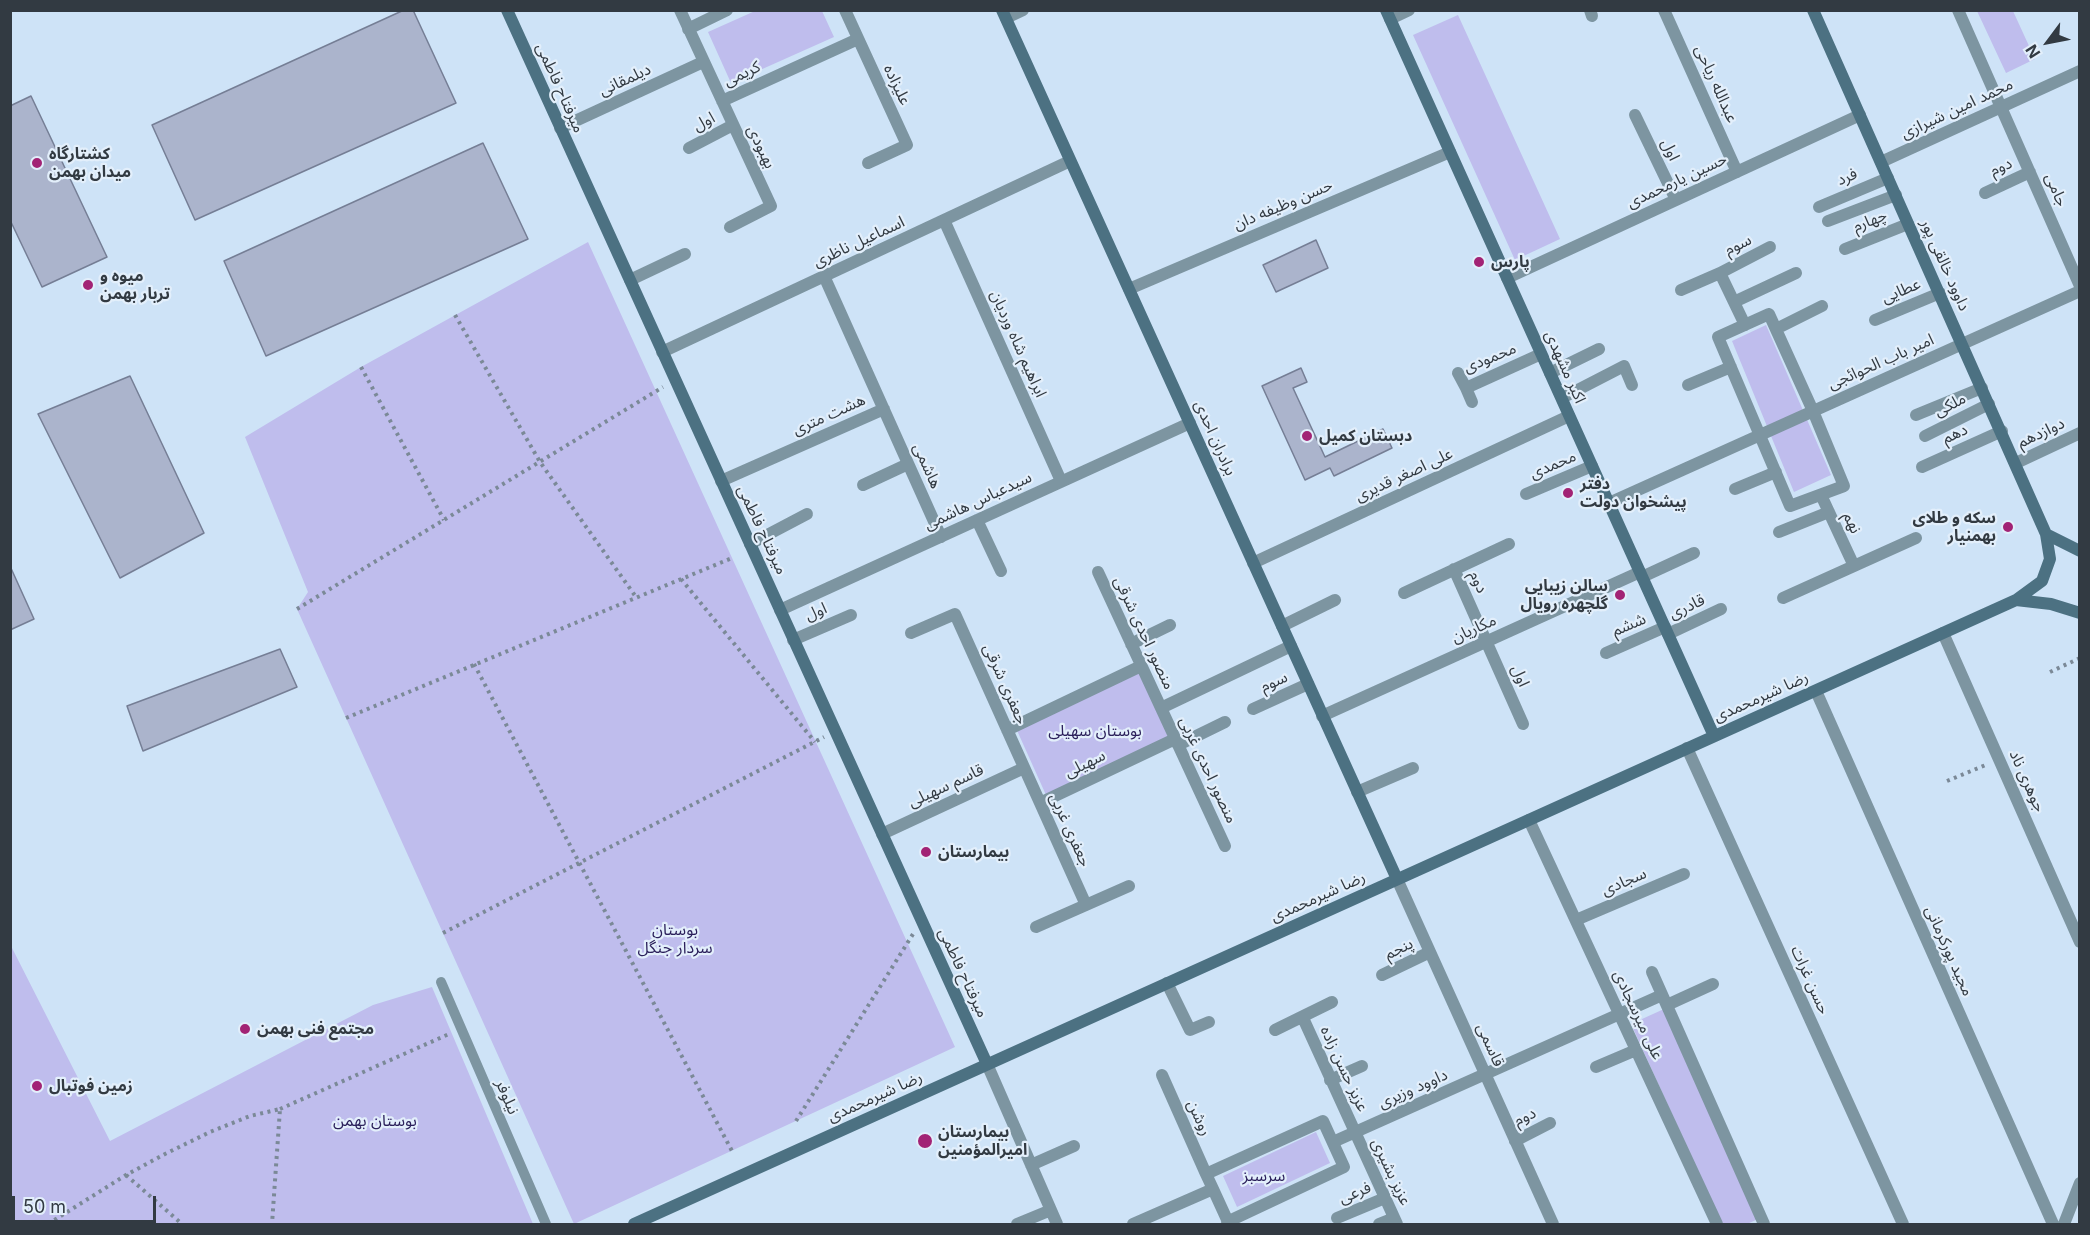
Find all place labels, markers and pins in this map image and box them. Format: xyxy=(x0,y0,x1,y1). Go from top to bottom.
place label: کشتارگاه میدان بهمن xyxy=(49,144,131,182)
marker: کشتارگاه میدان بهمن xyxy=(30,156,44,170)
place label: پارس xyxy=(1491,252,1530,272)
marker: پارس xyxy=(1472,255,1486,269)
place label: میوه و تربار بهمن xyxy=(100,266,170,304)
marker: میوه و تربار بهمن xyxy=(81,278,95,292)
place label: دبستان کمیل xyxy=(1319,426,1412,446)
marker: دبستان کمیل xyxy=(1300,429,1314,443)
place label: دفتر پیشخوان دولت xyxy=(1580,474,1687,512)
marker: دفتر پیشخوان دولت xyxy=(1561,486,1575,500)
place label: سکه و طلای بهمنیار xyxy=(1912,508,1996,546)
marker: سکه و طلای بهمنیار xyxy=(2001,520,2015,534)
place label: سالن زیبایی گلچهره رویال xyxy=(1521,576,1608,614)
marker: سالن زیبایی گلچهره رویال xyxy=(1613,588,1627,602)
place label: بیمارستان xyxy=(938,842,1009,862)
marker: بیمارستان xyxy=(919,845,933,859)
place label: مجتمع فنی بهمن xyxy=(257,1019,374,1039)
marker: مجتمع فنی بهمن xyxy=(238,1022,252,1036)
place label: زمین فوتبال xyxy=(49,1076,133,1096)
marker: زمین فوتبال xyxy=(30,1079,44,1093)
place label: بیمارستان امیرالمؤمنین xyxy=(938,1122,1027,1160)
marker: بیمارستان امیرالمؤمنین xyxy=(916,1132,934,1150)

